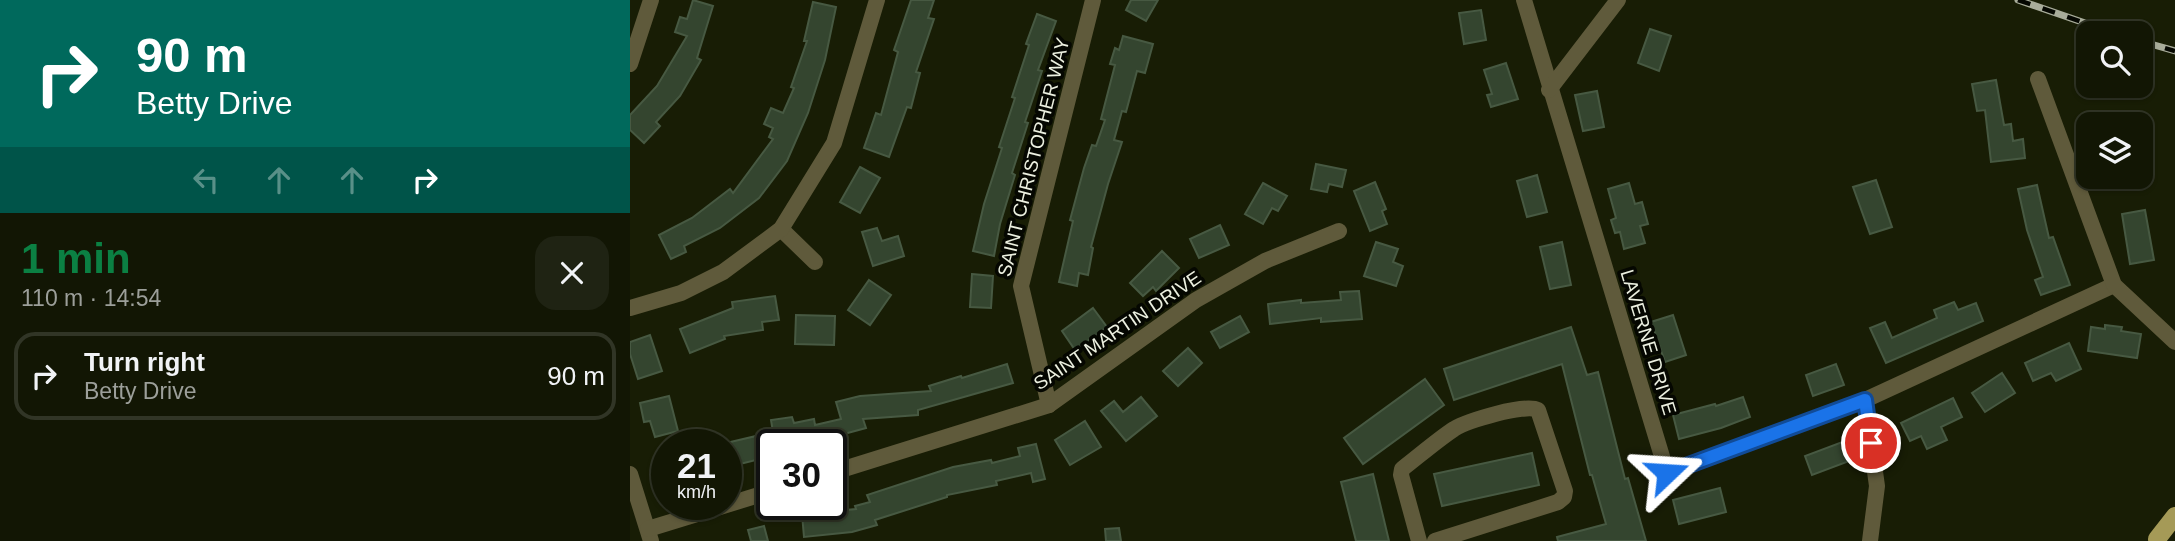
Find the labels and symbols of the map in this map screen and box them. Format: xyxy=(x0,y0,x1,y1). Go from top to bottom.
street label: SAINT CHRISTOPHER WAY xyxy=(994,35,1073,279)
street label: SAINT MARTIN DRIVE xyxy=(1030,267,1205,394)
street label: LAVERNE DRIVE xyxy=(1616,267,1681,417)
pin xyxy=(1841,413,1901,473)
speed limit sign: 30 xyxy=(756,429,847,520)
position arrow xyxy=(1630,436,1704,510)

